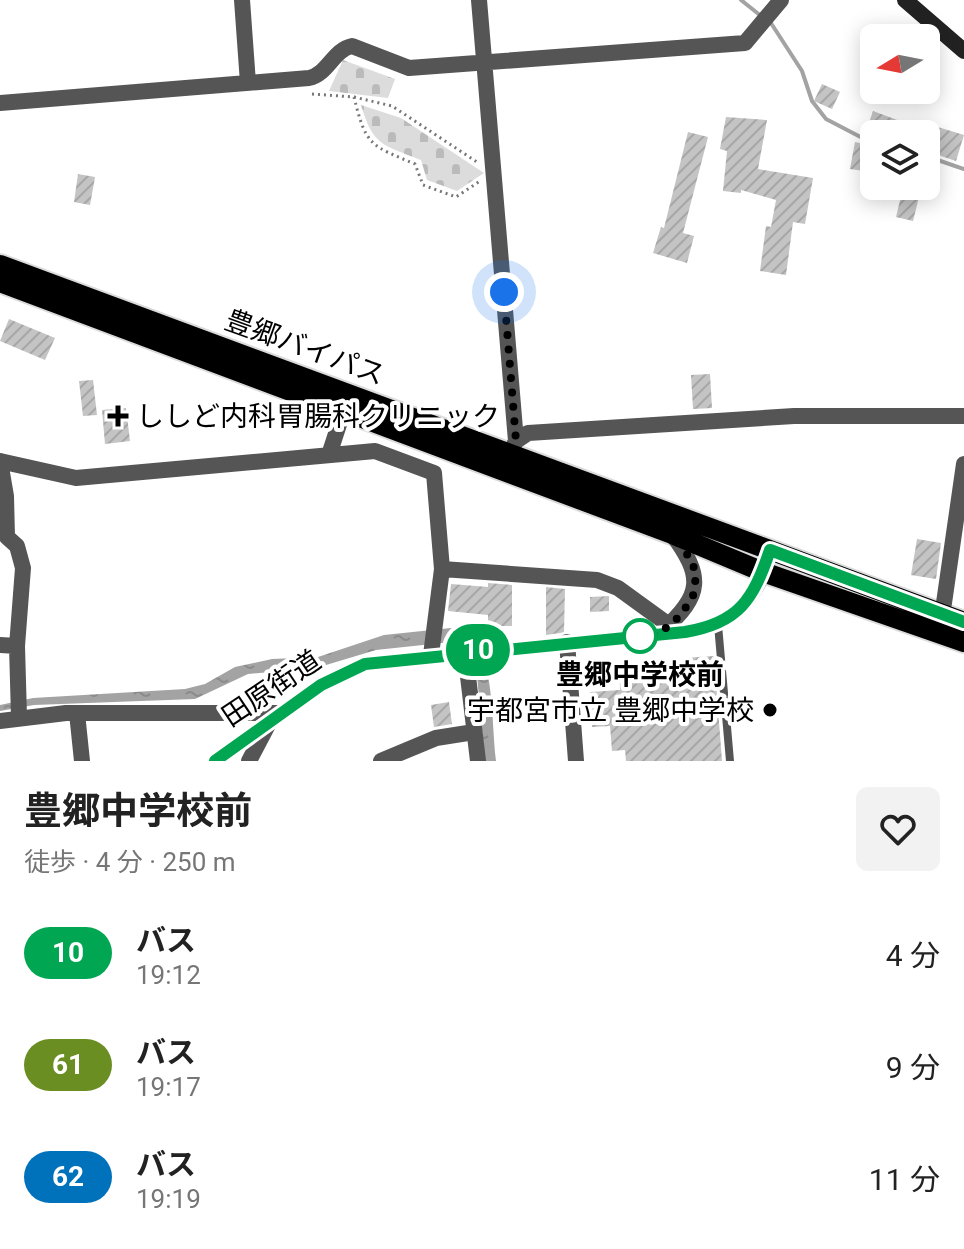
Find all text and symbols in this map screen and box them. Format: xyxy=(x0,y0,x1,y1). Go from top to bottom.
north arrow xyxy=(860,24,940,104)
map controls xyxy=(860,24,940,200)
button: layers xyxy=(860,120,940,200)
your location xyxy=(484,272,524,312)
street label: 豊郷バイパス xyxy=(221,303,389,392)
place label: ししど内科胃腸科クリニック xyxy=(136,400,500,433)
marker: ししど内科胃腸科クリニック xyxy=(107,405,129,427)
marker: 豊郷中学校前 xyxy=(623,619,657,653)
line badge: 10 xyxy=(442,624,514,676)
text: 10 xyxy=(462,633,494,666)
street label: 田原街道 xyxy=(216,643,327,733)
place label: 豊郷中学校前 xyxy=(556,658,724,691)
place label: 宇都宮市立 豊郷中学校 xyxy=(467,694,754,727)
marker: 宇都宮市立 豊郷中学校 xyxy=(761,701,779,719)
button: heart xyxy=(856,787,940,871)
text: 豊郷中学校前 xyxy=(24,789,252,833)
text: 徒歩 · 4 分 · 250 m xyxy=(24,847,236,877)
text: バス xyxy=(136,923,196,958)
text: 10 xyxy=(52,936,84,969)
text: 4 分 xyxy=(886,938,940,973)
text: 19:12 xyxy=(136,960,201,990)
text: バス xyxy=(136,1035,196,1070)
text: 61 xyxy=(52,1048,84,1081)
text: 9 分 xyxy=(886,1050,940,1085)
text: 19:17 xyxy=(136,1072,201,1102)
text: バス xyxy=(136,1147,196,1182)
text: 62 xyxy=(52,1160,84,1193)
text: 11 分 xyxy=(869,1162,940,1197)
text: 19:19 xyxy=(136,1184,201,1214)

